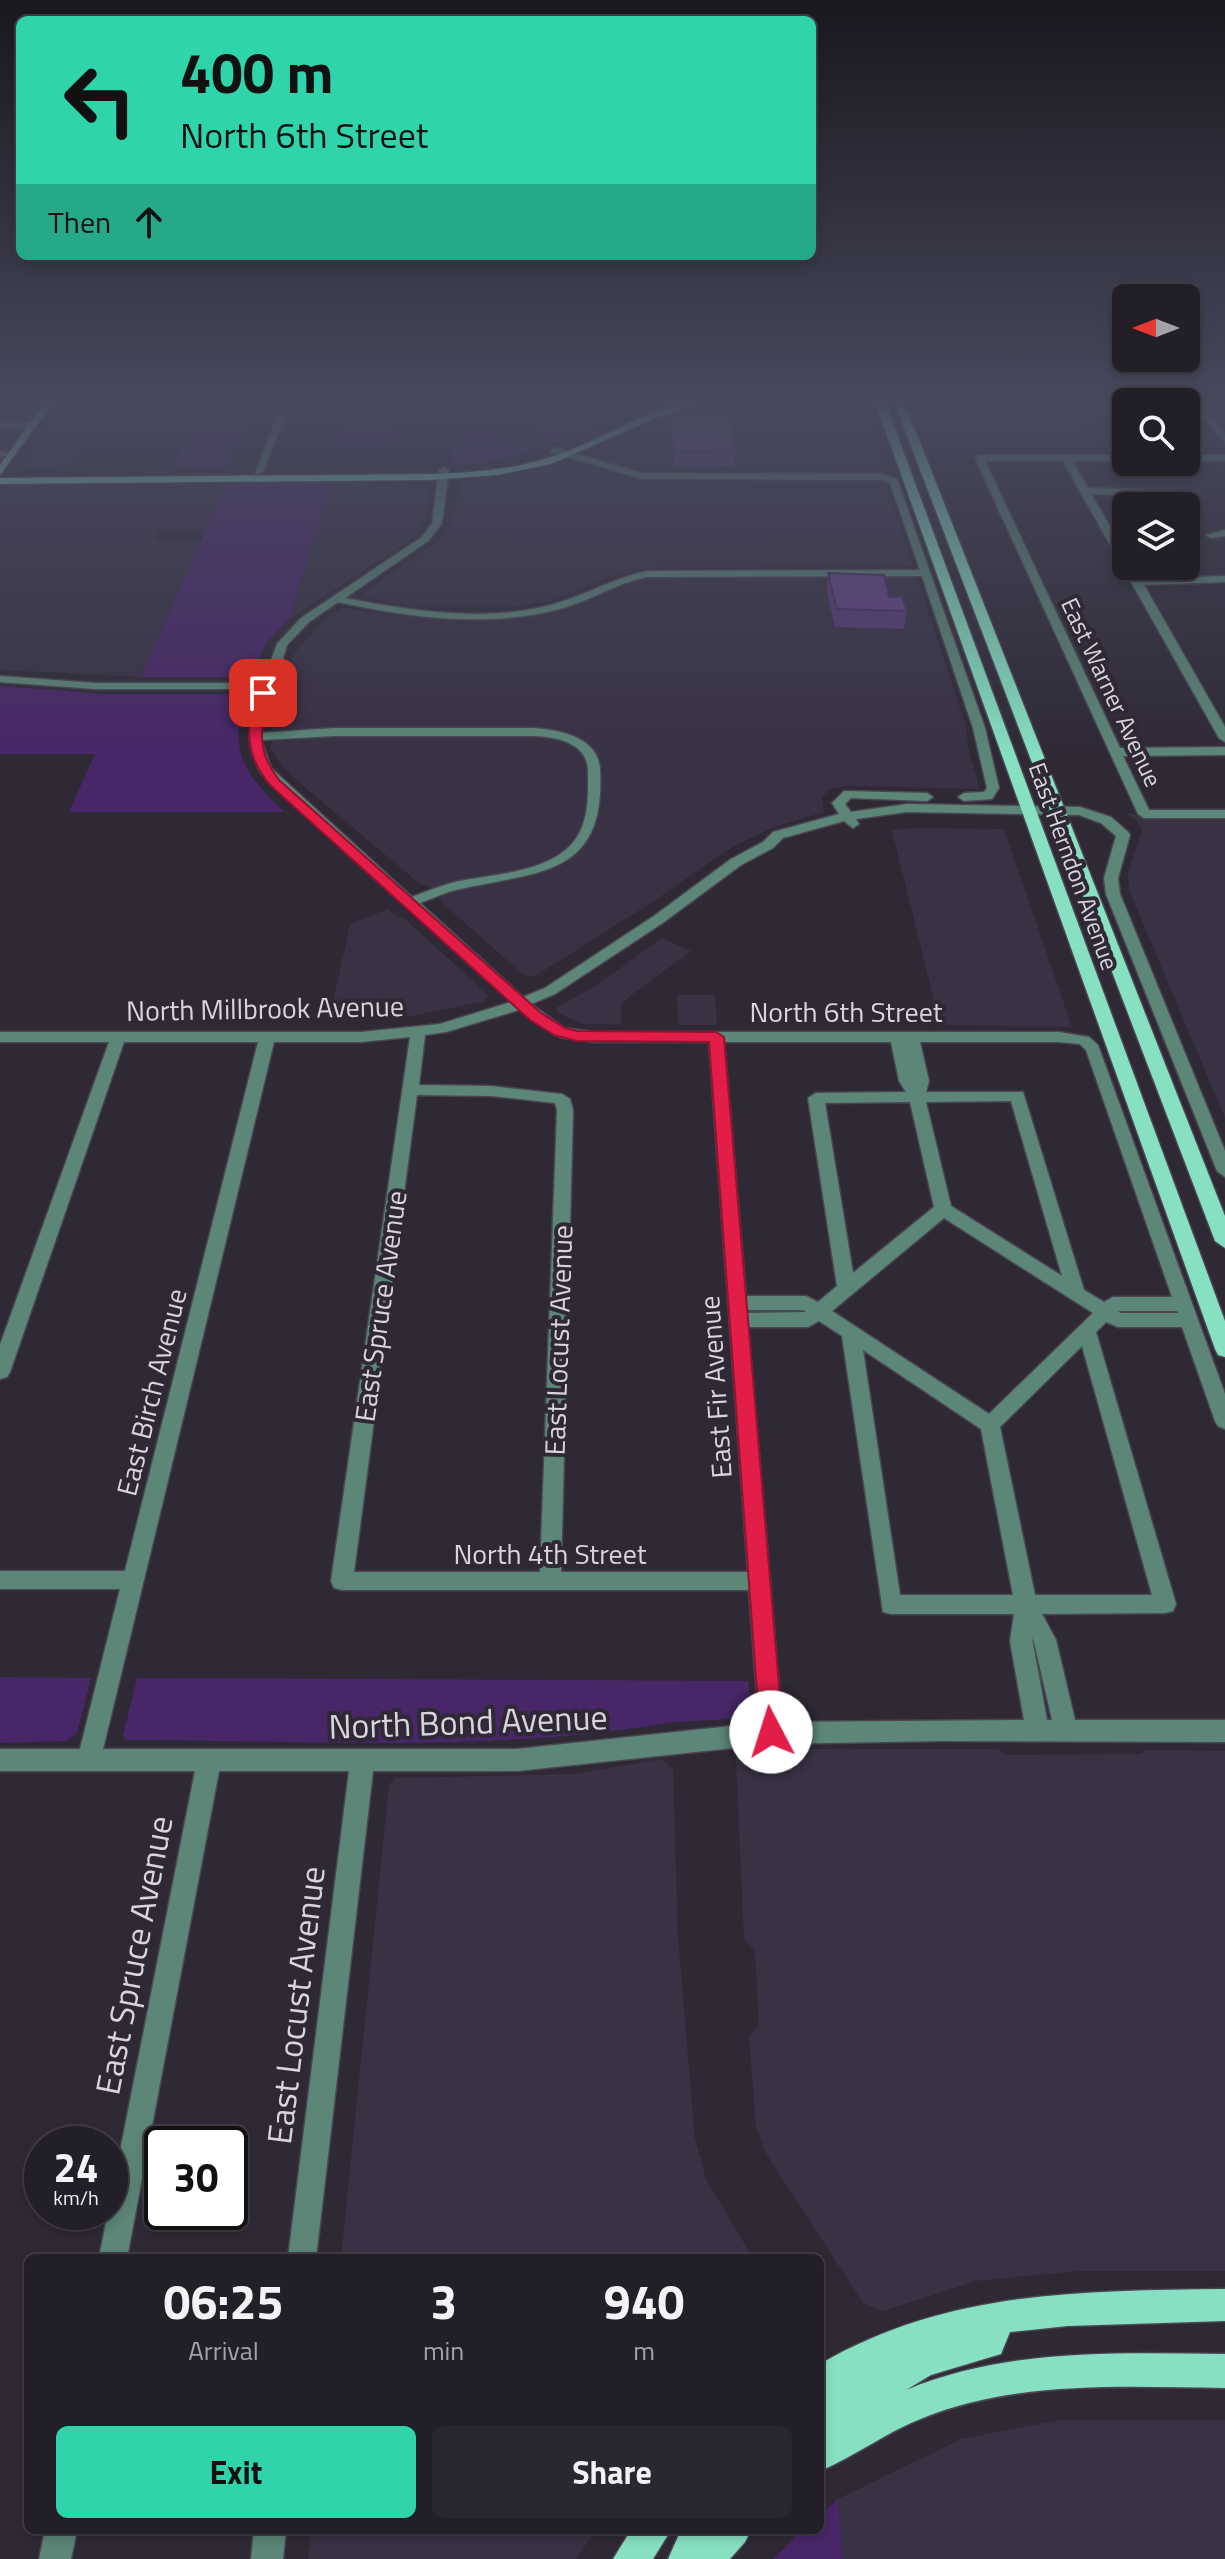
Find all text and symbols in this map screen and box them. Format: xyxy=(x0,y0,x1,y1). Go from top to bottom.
text: 400 m xyxy=(180,30,333,115)
icon: left xyxy=(48,48,152,152)
text: North 6th Street xyxy=(180,107,428,162)
text: Then xyxy=(48,199,111,245)
icon: ahead xyxy=(127,200,171,244)
north arrow xyxy=(1112,284,1200,372)
map controls xyxy=(1112,284,1200,580)
button: search xyxy=(1112,388,1200,476)
button: layers xyxy=(1112,492,1200,580)
street label: East Warner Avenue xyxy=(1052,591,1172,793)
pin xyxy=(229,659,297,727)
icon: arrive xyxy=(241,671,285,715)
street label: East Herndon Avenue xyxy=(1020,757,1128,975)
street label: North Millbrook Avenue xyxy=(126,984,404,1032)
street label: North 6th Street xyxy=(749,990,943,1033)
street label: East Spruce Avenue xyxy=(342,1188,418,1424)
street label: East Locust Avenue xyxy=(532,1224,584,1456)
street label: East Birch Avenue xyxy=(104,1284,198,1500)
street label: East Fir Avenue xyxy=(687,1294,743,1480)
street label: North 4th Street xyxy=(453,1532,647,1575)
street label: North Bond Avenue xyxy=(328,1690,608,1752)
position arrow xyxy=(729,1690,813,1774)
street label: East Spruce Avenue xyxy=(80,1811,186,2099)
street label: East Locust Avenue xyxy=(252,1863,338,2147)
speed limit sign: 30 xyxy=(144,2126,248,2230)
text: 24 xyxy=(54,2137,98,2198)
text: km/h xyxy=(53,2182,99,2213)
text: 06:25 xyxy=(164,2265,283,2338)
text: 3 xyxy=(430,2265,457,2338)
text: 940 xyxy=(604,2265,684,2338)
text: Arrival xyxy=(188,2331,259,2370)
text: min xyxy=(423,2331,464,2370)
text: m xyxy=(633,2331,655,2370)
button: Exit xyxy=(56,2426,416,2518)
button: Share xyxy=(432,2426,792,2518)

